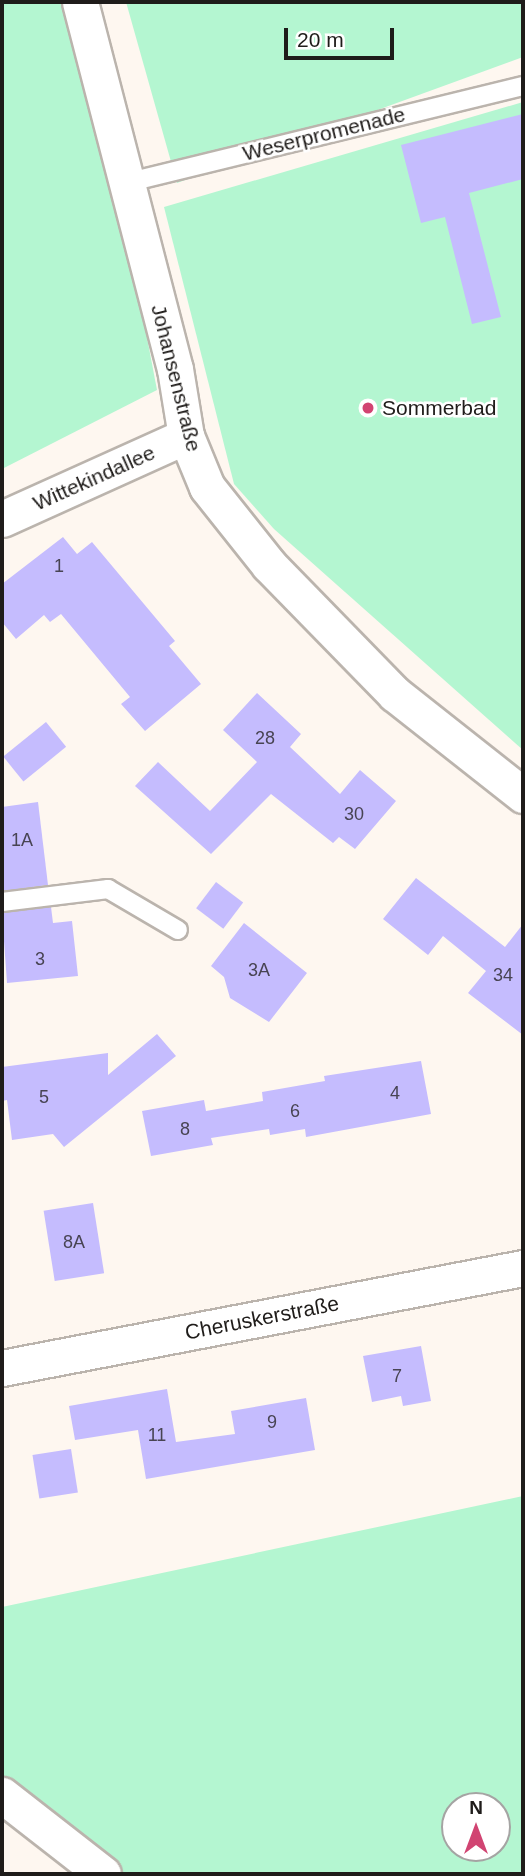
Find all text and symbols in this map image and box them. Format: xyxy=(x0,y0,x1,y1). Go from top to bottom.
scale bar xyxy=(287,14,397,58)
text: 20 m xyxy=(297,28,344,51)
street label: Weserpromenade xyxy=(240,102,408,166)
street label: Johansenstraße xyxy=(146,302,206,454)
place label: Sommerbad xyxy=(382,395,496,421)
marker: Sommerbad xyxy=(360,400,376,416)
street label: Wittekindallee xyxy=(29,440,159,516)
house number: 1 xyxy=(54,555,64,577)
house number: 28 xyxy=(255,727,275,749)
house number: 30 xyxy=(344,803,364,825)
house number: 1A xyxy=(11,829,33,851)
house number: 3 xyxy=(35,948,45,970)
house number: 3A xyxy=(248,959,270,981)
house number: 34 xyxy=(493,964,513,986)
house number: 4 xyxy=(390,1082,400,1104)
house number: 5 xyxy=(39,1086,49,1108)
house number: 6 xyxy=(290,1100,300,1122)
house number: 8 xyxy=(180,1118,190,1140)
house number: 8A xyxy=(63,1231,85,1253)
street label: Cheruskerstraße xyxy=(183,1291,341,1345)
house number: 7 xyxy=(392,1365,402,1387)
house number: 9 xyxy=(267,1411,277,1433)
house number: 11 xyxy=(148,1424,166,1446)
north arrow xyxy=(441,1792,511,1862)
text: N xyxy=(469,1797,483,1818)

